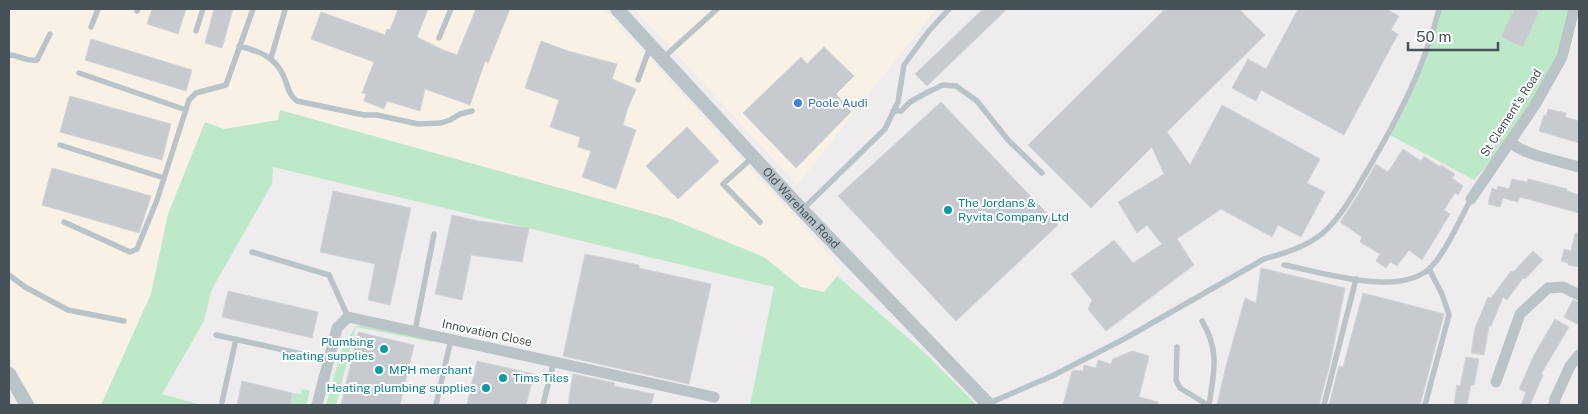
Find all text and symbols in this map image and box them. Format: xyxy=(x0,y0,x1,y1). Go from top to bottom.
scale bar xyxy=(1408,20,1498,52)
text: 50 m xyxy=(1416,28,1451,45)
street label: St Clement's Road xyxy=(1477,67,1545,159)
place label: Poole Audi xyxy=(808,96,868,110)
marker: Poole Audi xyxy=(792,97,804,109)
street label: Old Wareham Road xyxy=(759,165,842,252)
place label: The Jordans & Ryvita Company Ltd xyxy=(958,196,1069,224)
marker: The Jordans & Ryvita Company Ltd xyxy=(942,204,954,216)
street label: Innovation Close xyxy=(441,317,533,349)
place label: Plumbing heating supplies xyxy=(282,335,374,363)
marker: Plumbing heating supplies xyxy=(378,343,390,355)
place label: MPH merchant xyxy=(389,363,473,377)
marker: MPH merchant xyxy=(373,364,385,376)
place label: Tims Tiles xyxy=(513,371,569,385)
marker: Tims Tiles xyxy=(497,372,509,384)
place label: Heating plumbing supplies xyxy=(326,381,476,395)
marker: Heating plumbing supplies xyxy=(480,382,492,394)

